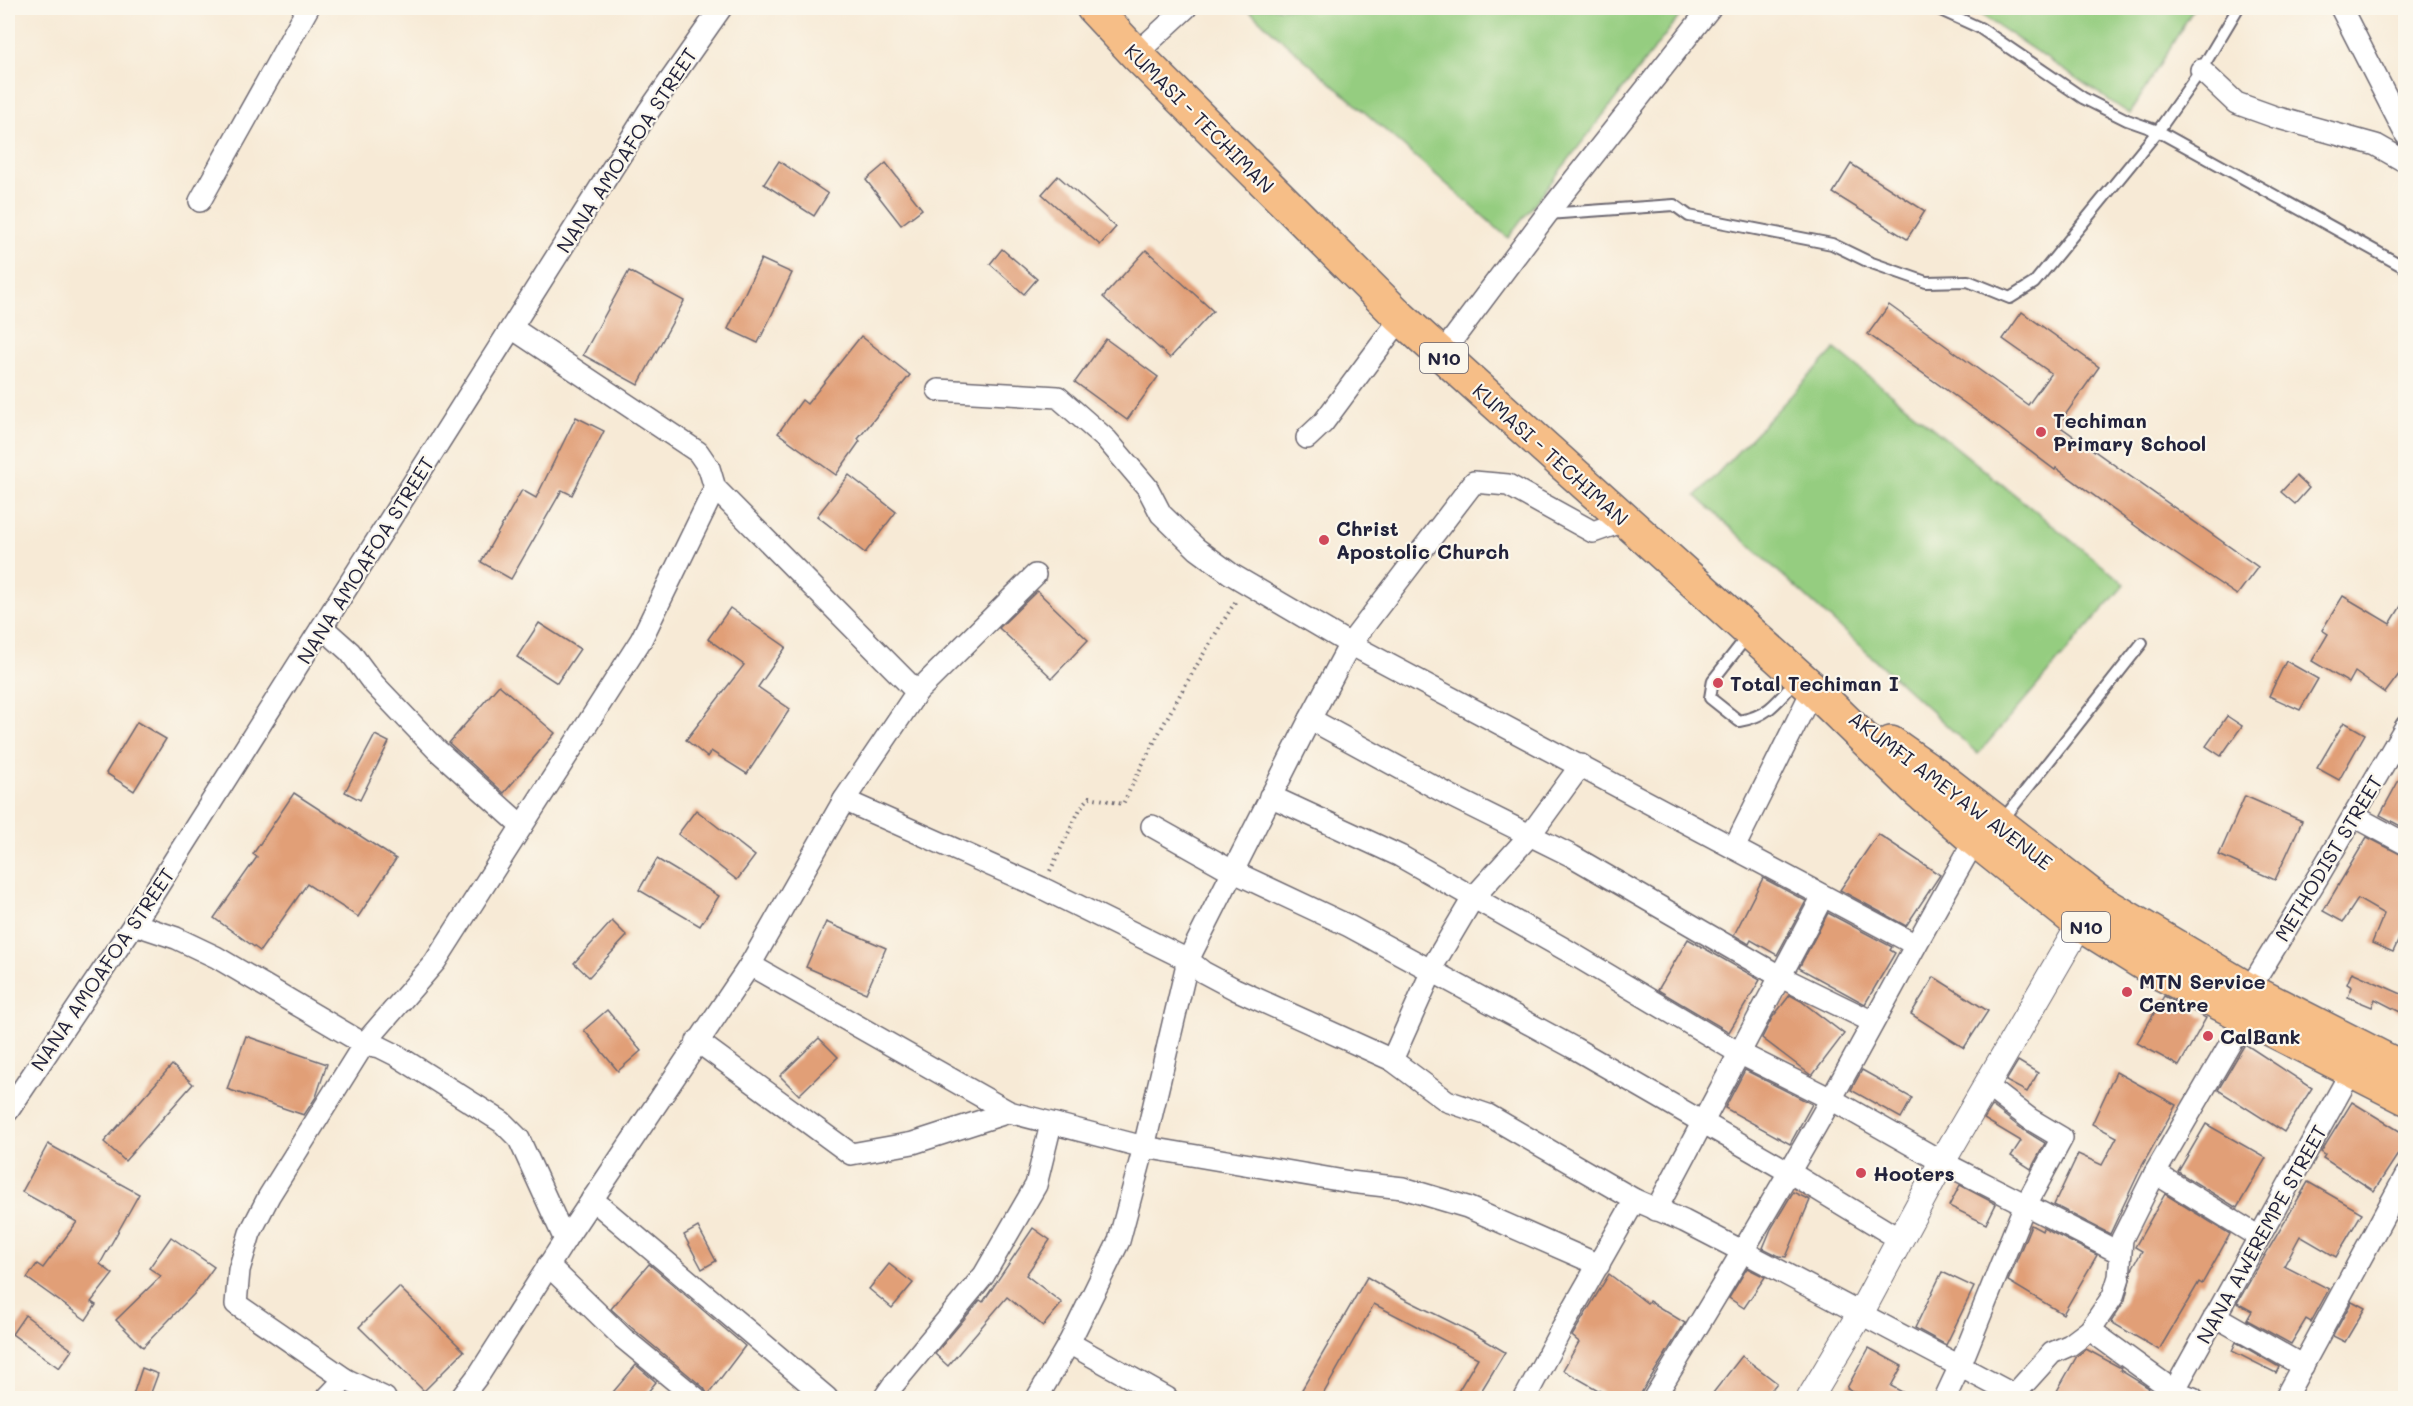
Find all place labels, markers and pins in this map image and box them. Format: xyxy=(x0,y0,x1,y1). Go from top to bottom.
place label: Techiman Primary School xyxy=(2053,407,2206,456)
marker: Techiman Primary School xyxy=(2034,425,2048,439)
place label: Christ Apostolic Church xyxy=(1336,515,1509,564)
marker: Christ Apostolic Church xyxy=(1317,533,1331,547)
place label: Total Techiman I xyxy=(1730,670,1899,696)
marker: Total Techiman I xyxy=(1711,676,1725,690)
place label: MTN Service Centre xyxy=(2139,968,2266,1017)
marker: MTN Service Centre xyxy=(2120,985,2134,999)
place label: CalBank xyxy=(2220,1023,2301,1049)
marker: CalBank xyxy=(2201,1029,2215,1043)
place label: Hooters xyxy=(1873,1160,1955,1186)
marker: Hooters xyxy=(1854,1166,1868,1180)

